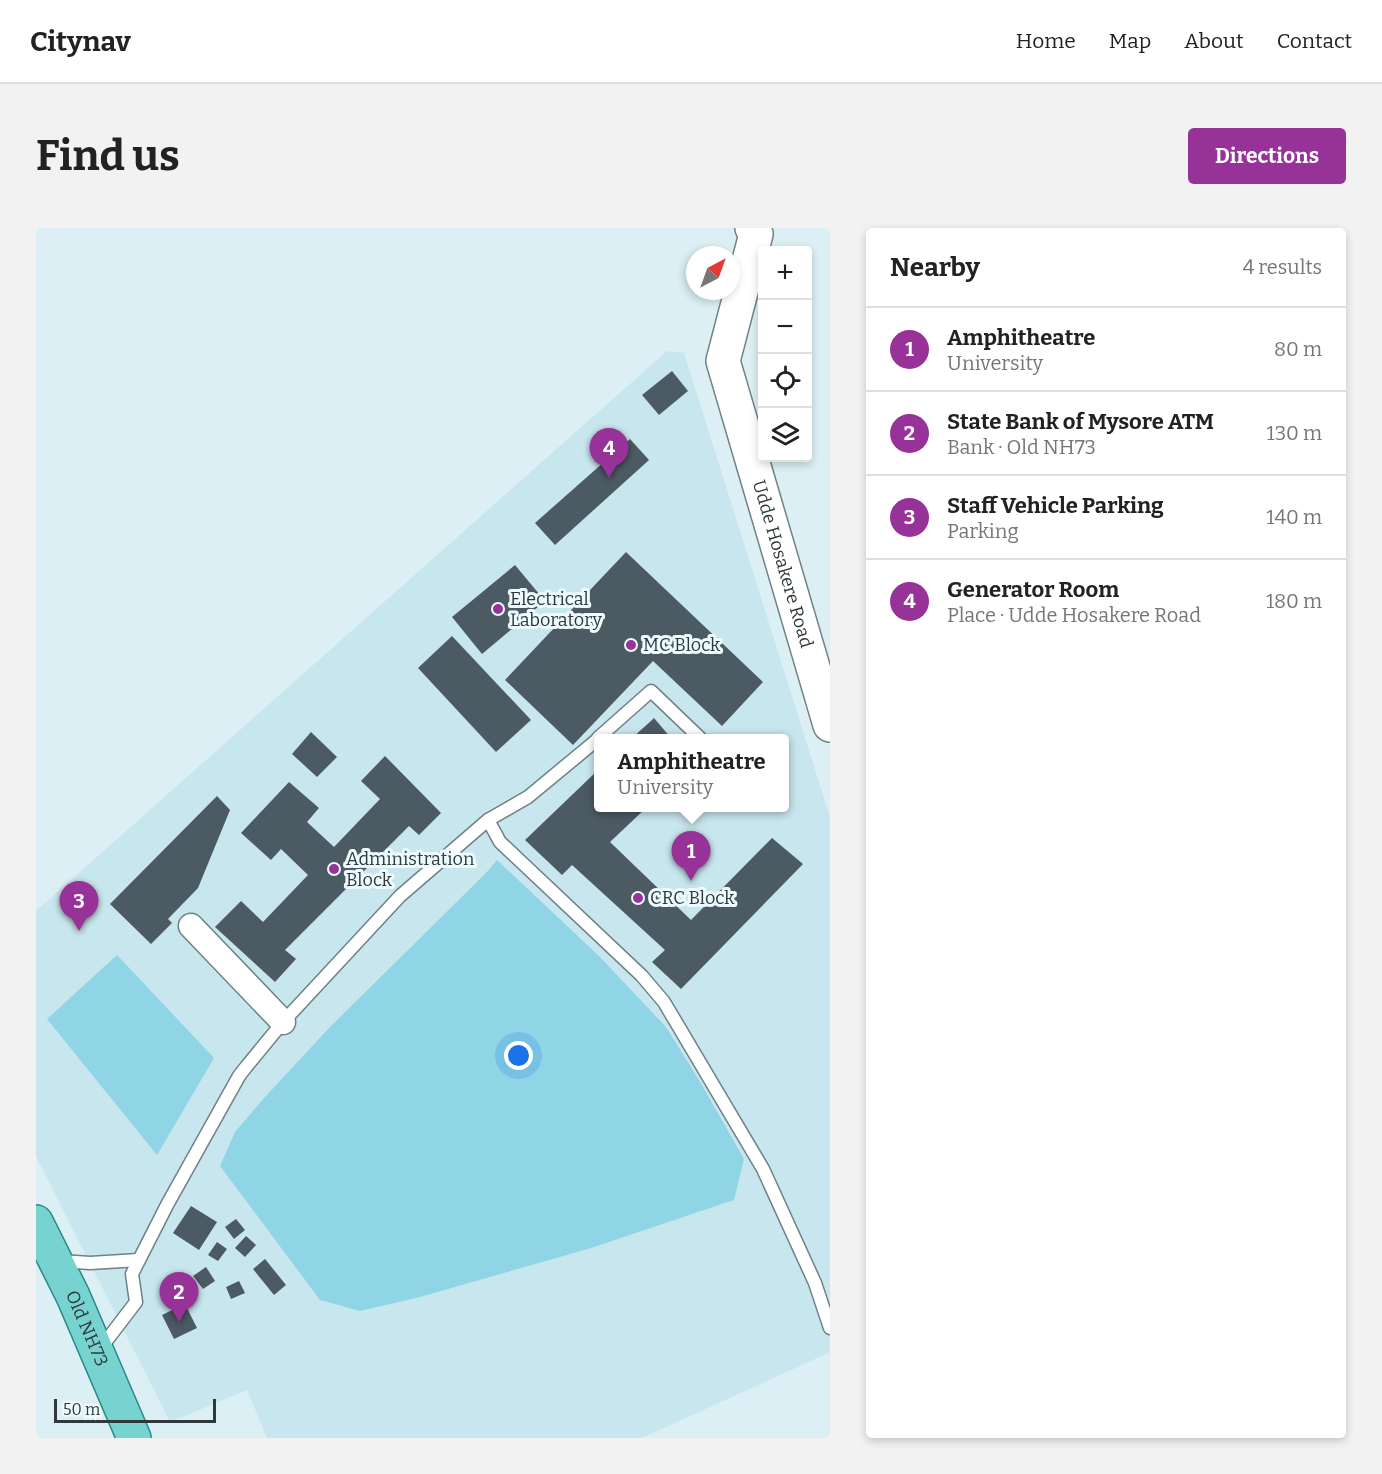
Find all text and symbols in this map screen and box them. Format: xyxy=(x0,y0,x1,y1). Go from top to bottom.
text: Citynav xyxy=(30,25,131,58)
text: Home xyxy=(1016,28,1076,54)
text: Map xyxy=(1109,28,1151,54)
text: About xyxy=(1184,28,1244,54)
text: Contact xyxy=(1277,28,1352,54)
button: Directions xyxy=(1188,128,1346,184)
text: Find us xyxy=(36,131,180,181)
north arrow xyxy=(686,246,740,300)
map controls xyxy=(758,246,812,462)
button: + xyxy=(758,246,812,300)
text: Nearby xyxy=(890,252,980,283)
text: 4 results xyxy=(1243,255,1322,279)
button: − xyxy=(758,300,812,354)
text: Amphitheatre xyxy=(947,324,1095,351)
text: 1 xyxy=(905,337,914,361)
text: 80 m xyxy=(1274,337,1322,361)
text: University xyxy=(947,351,1043,375)
button: locate xyxy=(758,354,812,408)
button: layers xyxy=(758,408,812,462)
text: State Bank of Mysore ATM xyxy=(947,408,1214,435)
text: 2 xyxy=(904,421,915,445)
text: 130 m xyxy=(1267,421,1322,445)
pin: 4 xyxy=(590,428,628,478)
text: Bank · Old NH73 xyxy=(947,435,1096,459)
street label: Udde Hosakere Road xyxy=(748,478,818,651)
text: Staff Vehicle Parking xyxy=(947,492,1164,519)
text: 3 xyxy=(904,505,915,529)
text: 140 m xyxy=(1266,505,1322,529)
text: Parking xyxy=(947,519,1019,543)
text: Generator Room xyxy=(947,576,1119,603)
place label: Electrical Laboratory xyxy=(510,588,602,631)
text: 4 xyxy=(903,589,916,613)
text: 180 m xyxy=(1266,589,1322,613)
marker: Electrical Laboratory xyxy=(491,602,505,616)
text: Place · Udde Hosakere Road xyxy=(947,603,1201,627)
place label: MC Block xyxy=(643,634,721,656)
marker: MC Block xyxy=(624,638,638,652)
popup xyxy=(594,734,789,812)
text: Amphitheatre xyxy=(617,748,766,775)
text: University xyxy=(617,775,713,799)
pin: 1 xyxy=(672,832,710,881)
place label: Administration Block xyxy=(346,848,475,891)
marker: Administration Block xyxy=(327,862,341,876)
pin: 3 xyxy=(60,882,99,931)
place label: CRC Block xyxy=(650,887,735,909)
marker: CRC Block xyxy=(631,891,645,905)
your location xyxy=(504,1041,533,1070)
pin: 2 xyxy=(160,1272,198,1322)
street label: Old NH73 xyxy=(61,1287,113,1370)
scale bar xyxy=(54,1396,216,1424)
text: 50 m xyxy=(63,1400,100,1419)

